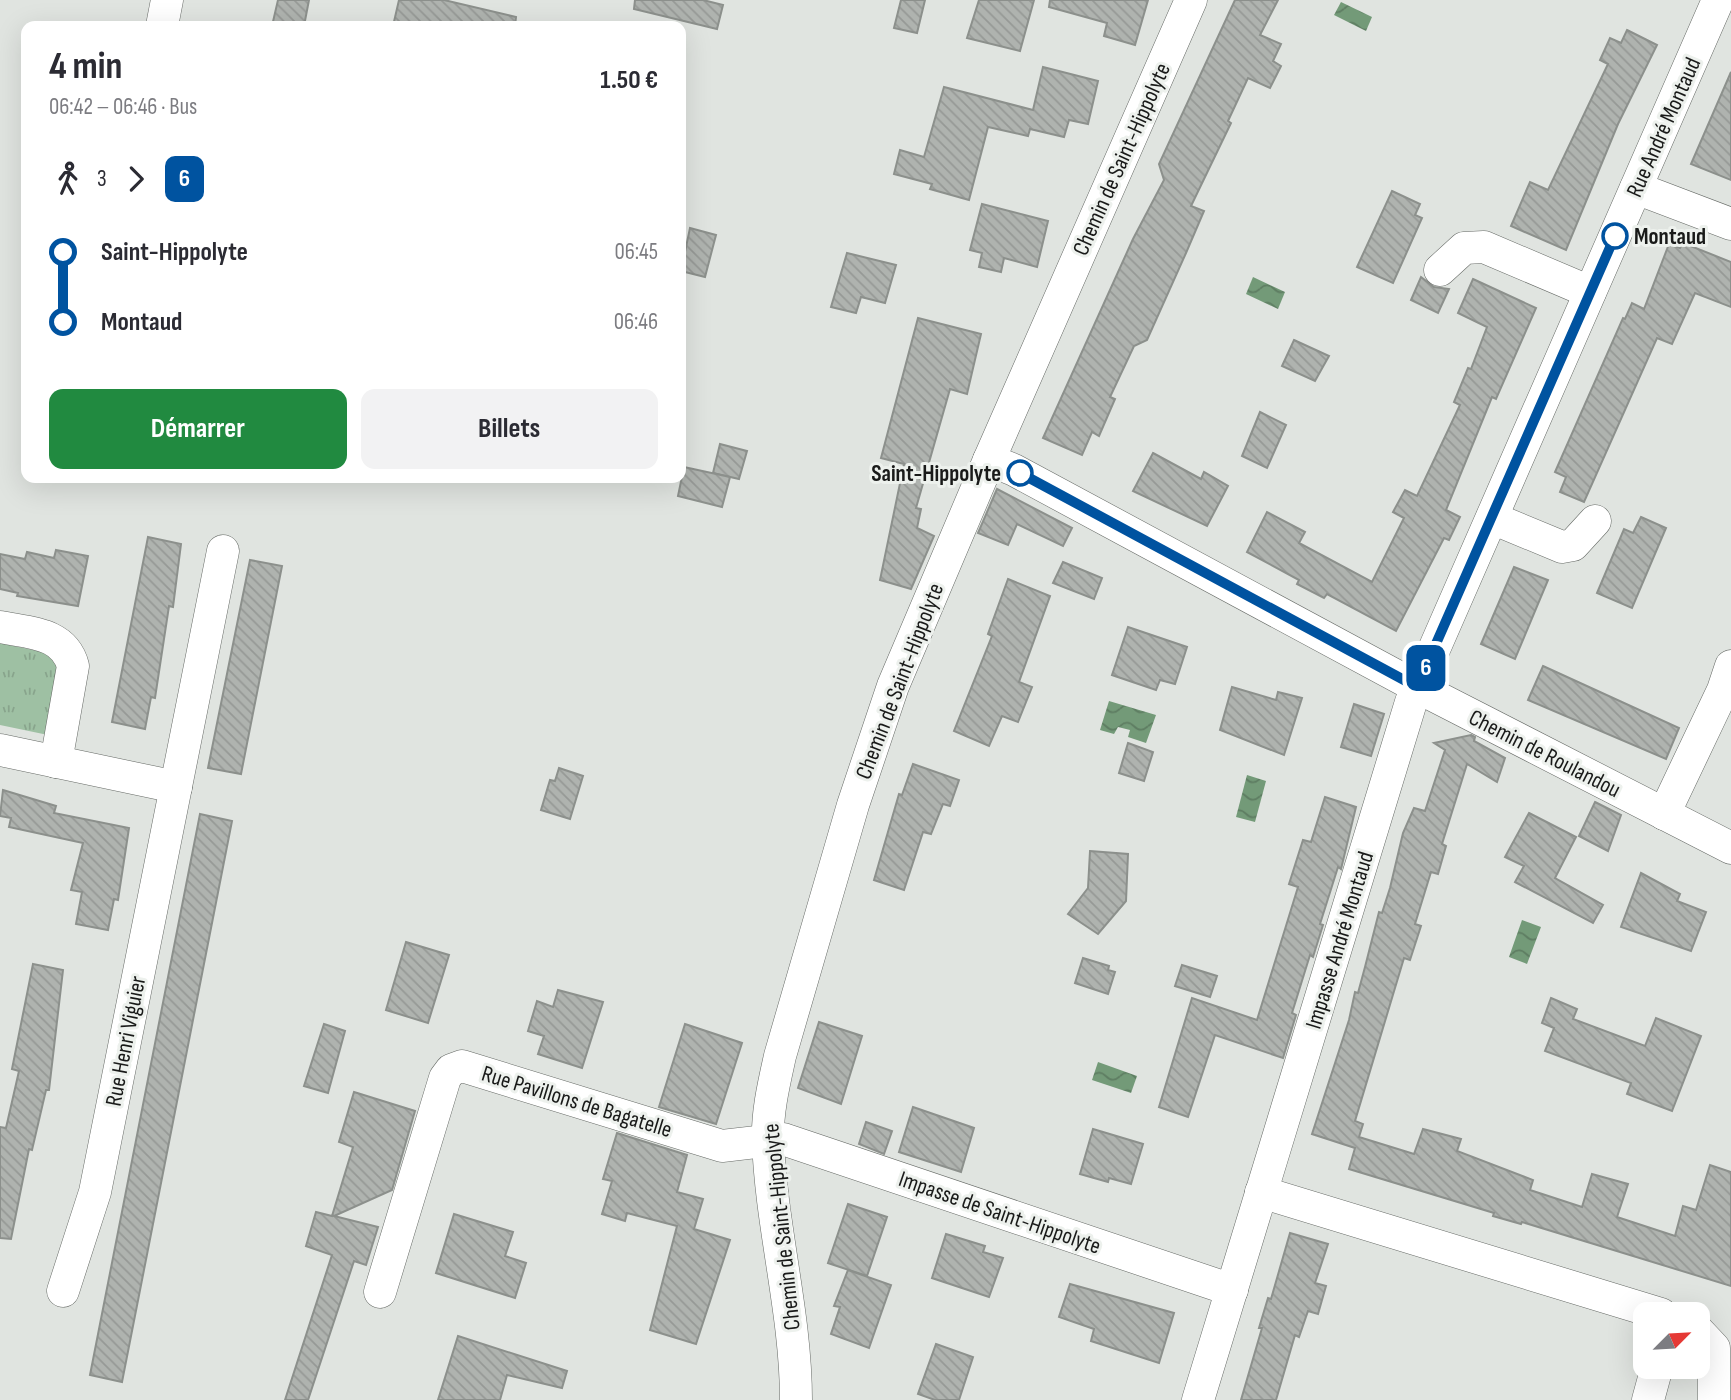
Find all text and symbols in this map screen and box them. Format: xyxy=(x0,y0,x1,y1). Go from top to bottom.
text: 4 min xyxy=(49,44,122,89)
street label: Rue André Montaud xyxy=(1621,53,1707,202)
street label: Chemin de Saint-Hippolyte xyxy=(1067,59,1177,260)
text: 1.50 € xyxy=(600,65,658,96)
text: 06:42 – 06:46 · Bus xyxy=(49,93,197,121)
icon: walk xyxy=(49,160,87,198)
icon: forward xyxy=(117,160,155,198)
text: 6 xyxy=(179,164,190,193)
text: 3 xyxy=(97,165,107,193)
marker: Montaud xyxy=(1602,223,1628,249)
place label: Montaud xyxy=(1634,223,1706,251)
text: Saint-Hippolyte xyxy=(101,237,248,268)
text: 06:45 xyxy=(614,238,658,266)
text: Montaud xyxy=(101,307,182,338)
text: 06:46 xyxy=(614,308,658,336)
button: Démarrer xyxy=(49,389,347,469)
button: Billets xyxy=(361,389,658,469)
place label: Saint-Hippolyte xyxy=(871,460,1001,488)
marker: Saint-Hippolyte xyxy=(1007,460,1033,486)
street label: Chemin de Saint-Hippolyte xyxy=(850,579,950,783)
line badge: 6 xyxy=(1403,645,1449,691)
text: 6 xyxy=(1420,653,1432,682)
street label: Chemin de Roulandou xyxy=(1464,704,1625,804)
street label: Impasse André Montaud xyxy=(1300,848,1380,1032)
street label: Rue Henri Viguier xyxy=(100,973,152,1109)
street label: Rue Pavillons de Bagatelle xyxy=(478,1060,675,1144)
street label: Chemin de Saint-Hippolyte xyxy=(757,1122,807,1332)
street label: Impasse de Saint-Hippolyte xyxy=(895,1165,1104,1261)
north arrow xyxy=(1633,1302,1710,1379)
map controls xyxy=(1633,1302,1710,1379)

